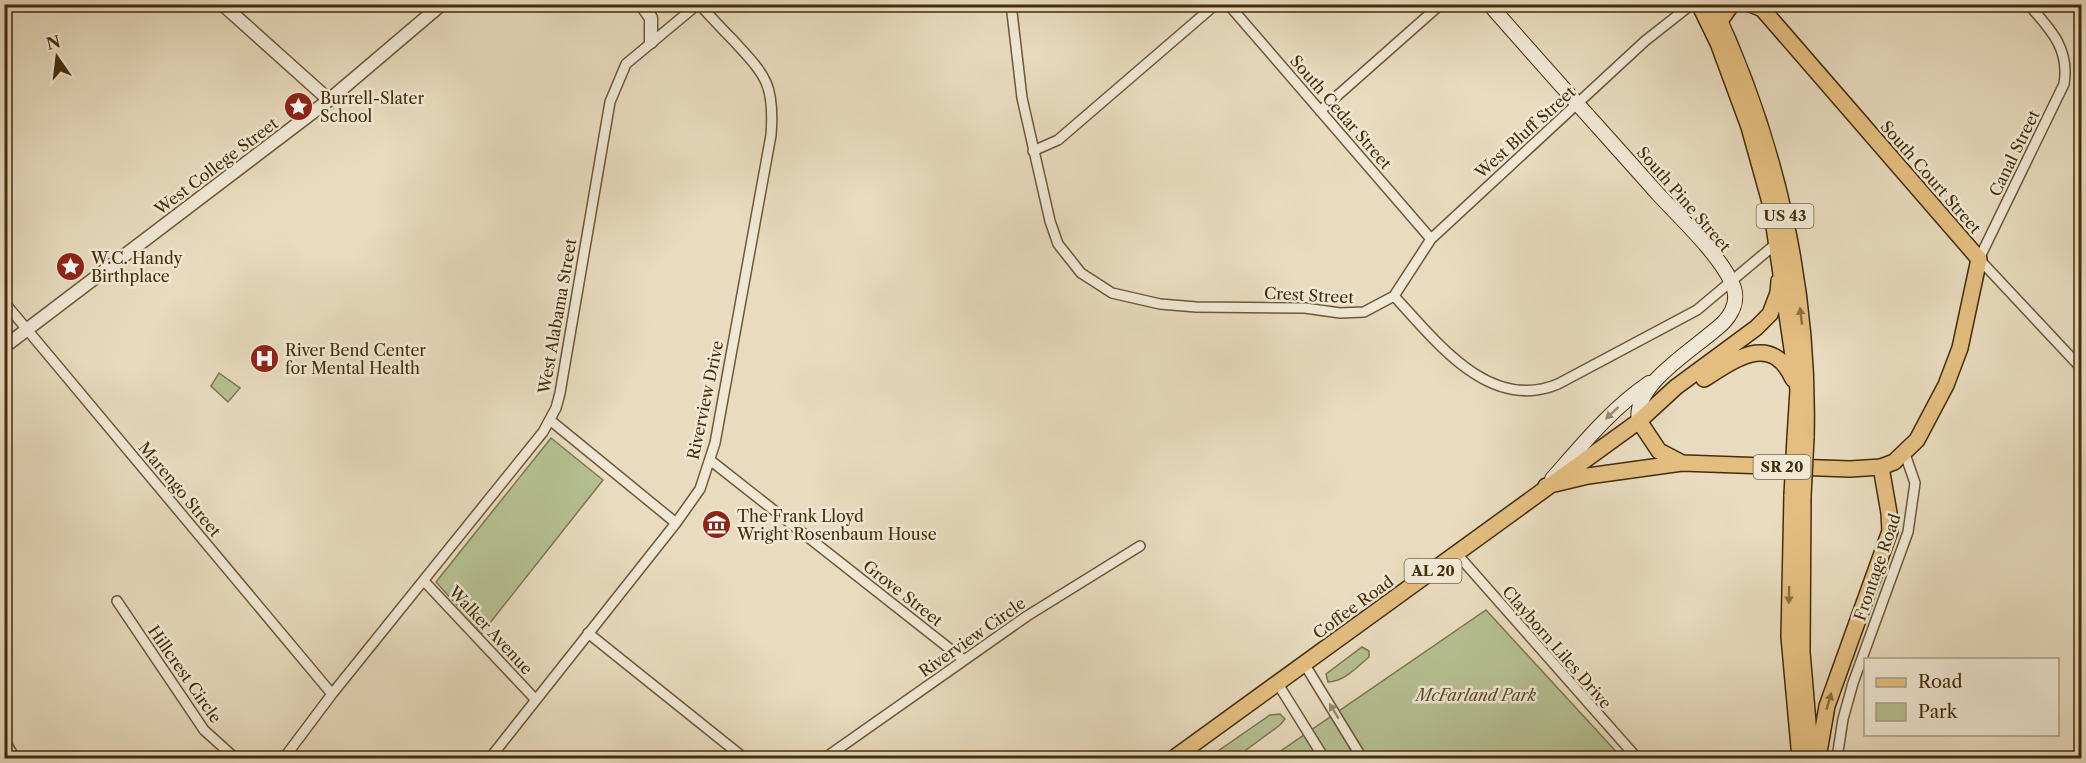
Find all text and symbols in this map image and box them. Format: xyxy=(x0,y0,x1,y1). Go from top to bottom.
north arrow xyxy=(27,27,87,87)
text: N xyxy=(44,31,63,54)
street label: South Cedar Street xyxy=(1286,51,1396,173)
street label: West Bluff Street xyxy=(1470,81,1580,183)
place label: Burrell-Slater School xyxy=(320,88,424,126)
place icon: Burrell-Slater School xyxy=(283,91,315,123)
street label: Canal Street xyxy=(1984,106,2044,199)
street label: West College Street xyxy=(149,113,282,220)
street label: South Court Street xyxy=(1876,116,1986,238)
street label: South Pine Street xyxy=(1633,142,1735,256)
road number: US 43 xyxy=(1756,204,1814,228)
street label: West Alabama Street xyxy=(533,237,581,396)
place label: W.C. Handy Birthplace xyxy=(90,248,184,286)
place icon: W.C. Handy Birthplace xyxy=(54,251,86,283)
street label: Crest Street xyxy=(1264,283,1355,307)
one-way arrow xyxy=(1796,307,1806,326)
street label: Riverview Drive xyxy=(683,339,727,461)
place label: River Bend Center for Mental Health xyxy=(285,340,426,378)
hospital icon: River Bend Center for Mental Health xyxy=(248,343,280,375)
one-way arrow xyxy=(1605,405,1619,419)
street label: Marengo Street xyxy=(134,437,226,541)
road number: SR 20 xyxy=(1754,455,1810,479)
place label: The Frank Lloyd Wright Rosenbaum House xyxy=(736,506,937,544)
museum icon: The Frank Lloyd Wright Rosenbaum House xyxy=(700,509,732,541)
street label: Frontage Road xyxy=(1849,511,1905,623)
street label: Grove Street xyxy=(859,556,947,631)
road number: AL 20 xyxy=(1404,559,1462,583)
street label: Coffee Road xyxy=(1309,571,1397,643)
street label: Walker Avenue xyxy=(444,581,537,678)
street label: Clayborn Liles Drive xyxy=(1498,581,1616,713)
one-way arrow xyxy=(1784,586,1793,605)
street label: Riverview Circle xyxy=(915,593,1029,681)
street label: Hillcrest Circle xyxy=(144,621,226,727)
legend xyxy=(1864,658,2059,736)
text: Road xyxy=(1918,671,1963,693)
park label: McFarland Park xyxy=(1414,685,1537,705)
one-way arrow xyxy=(1825,692,1834,710)
text: Park xyxy=(1918,701,1959,723)
one-way arrow xyxy=(1328,703,1339,719)

